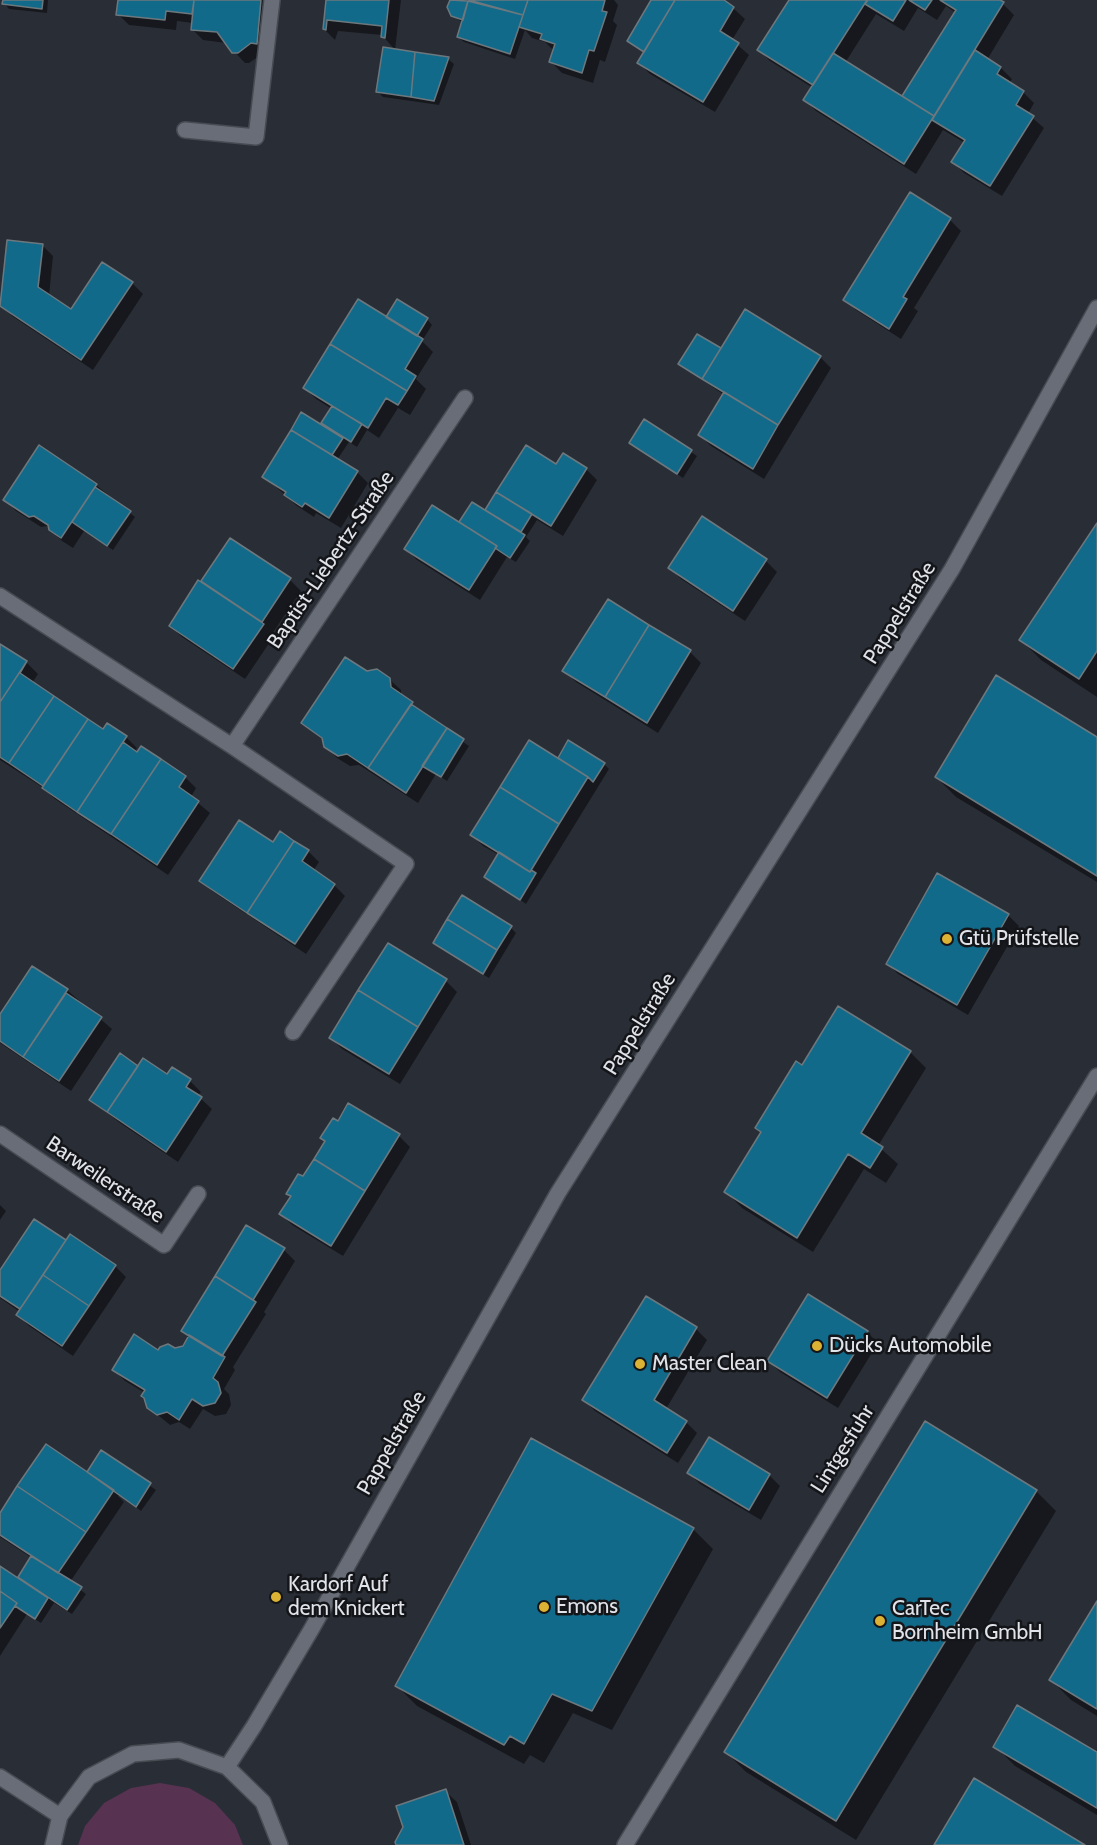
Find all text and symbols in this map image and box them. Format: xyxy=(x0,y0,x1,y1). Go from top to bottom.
street label: Baptist-Liebertz-Straße xyxy=(262,466,400,654)
street label: Pappelstraße xyxy=(859,557,941,669)
place label: Gtü Prüfstelle xyxy=(959,926,1079,952)
marker: Gtü Prüfstelle xyxy=(940,932,954,946)
street label: Pappelstraße xyxy=(599,968,681,1080)
street label: Barweilerstraße xyxy=(41,1131,169,1229)
place label: Dücks Automobile xyxy=(829,1333,991,1359)
marker: Dücks Automobile xyxy=(810,1339,824,1353)
place label: Master Clean xyxy=(652,1351,767,1377)
marker: Master Clean xyxy=(633,1357,647,1371)
street label: Pappelstraße xyxy=(352,1386,432,1500)
street label: Lintgesfuhr xyxy=(806,1400,880,1498)
place label: Kardorf Auf dem Knickert xyxy=(288,1572,405,1622)
marker: Kardorf Auf dem Knickert xyxy=(269,1590,283,1604)
place label: Emons xyxy=(556,1594,618,1620)
place label: CarTec Bornheim GmbH xyxy=(892,1596,1043,1646)
marker: Emons xyxy=(537,1600,551,1614)
marker: CarTec Bornheim GmbH xyxy=(873,1614,887,1628)

